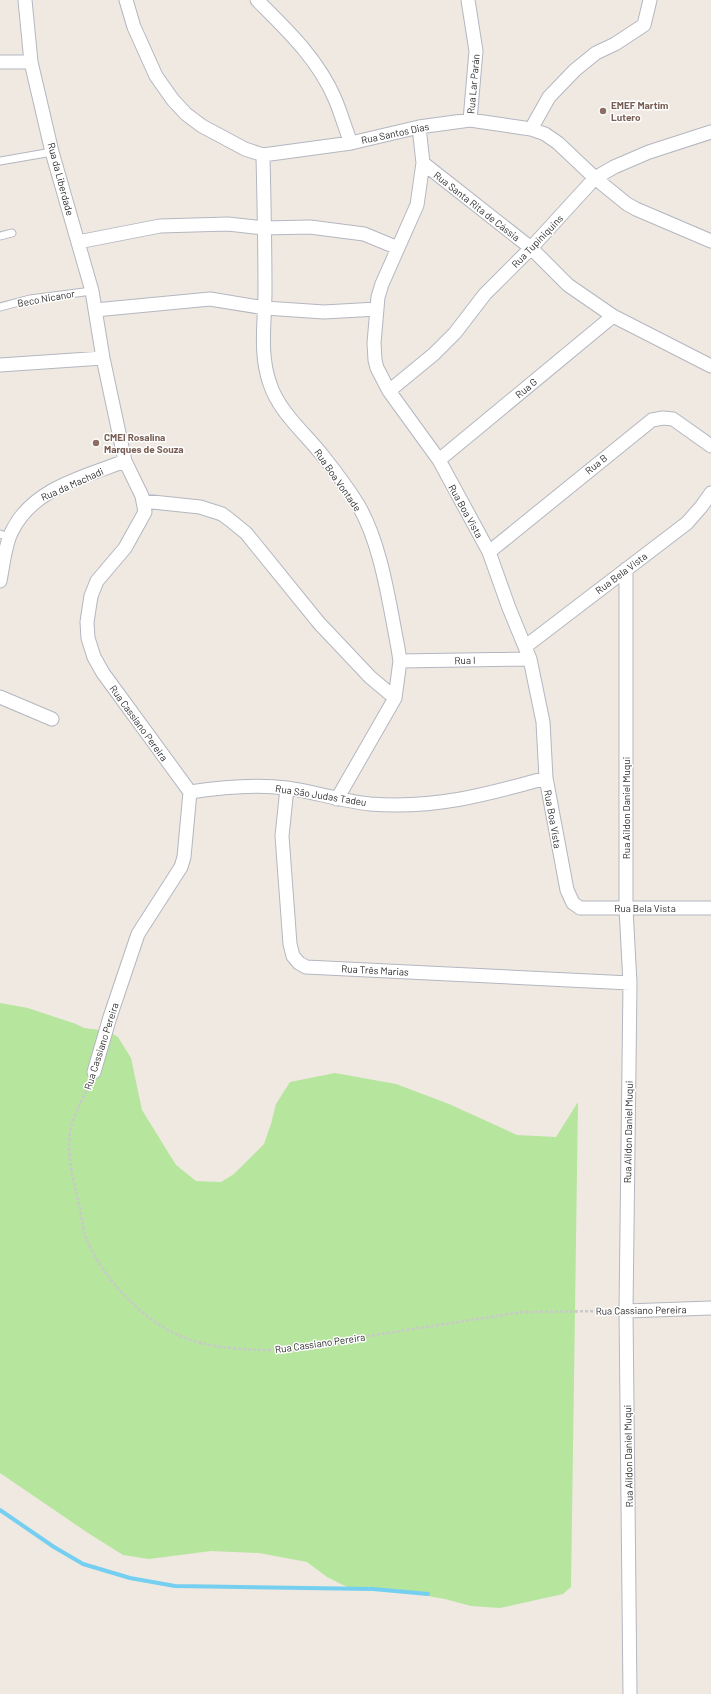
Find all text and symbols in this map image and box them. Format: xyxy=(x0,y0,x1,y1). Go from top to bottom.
street label: Rua Lar Parán xyxy=(464,54,482,114)
place label: EMEF Martim Lutero xyxy=(611,99,668,123)
marker: EMEF Martim Lutero xyxy=(598,106,608,116)
street label: Rua Santos Dias xyxy=(360,120,430,146)
street label: Rua da Liberdade xyxy=(45,141,77,217)
street label: Rua Santa Rita de Cássia xyxy=(431,169,523,243)
street label: Rua Tupiniquins xyxy=(509,212,565,270)
street label: Beco Nicanor xyxy=(16,287,76,309)
street label: Rua G xyxy=(513,375,539,401)
place label: CMEI Rosalina Marques de Souza xyxy=(104,431,184,455)
marker: CMEI Rosalina Marques de Souza xyxy=(91,438,101,448)
street label: Rua Boa Vontade xyxy=(312,447,364,513)
street label: Rua B xyxy=(583,452,609,476)
street label: Rua da Machadi xyxy=(39,465,105,503)
street label: Rua Boa Vista xyxy=(446,482,486,540)
street label: Rua Bela Vista xyxy=(593,550,649,596)
street label: Rua I xyxy=(454,654,476,666)
street label: Rua Cassiano Pereira xyxy=(107,683,171,763)
street label: Rua Aildon Daniel Muqui xyxy=(620,757,632,859)
street label: Rua São Judas Tadeu xyxy=(275,782,367,808)
street label: Rua Boa Vista xyxy=(542,789,564,849)
street label: Rua Bela Vista xyxy=(614,902,676,914)
street label: Rua Três Marias xyxy=(341,962,409,978)
street label: Rua Cassiano Pereira xyxy=(81,1001,121,1091)
street label: Rua Aildon Daniel Muqui xyxy=(621,1081,635,1183)
street label: Rua Cassiano Pereira xyxy=(595,1303,687,1317)
street label: Rua Cassiano Pereira xyxy=(274,1331,366,1355)
street label: Rua Aildon Daniel Muqui xyxy=(621,1405,635,1507)

